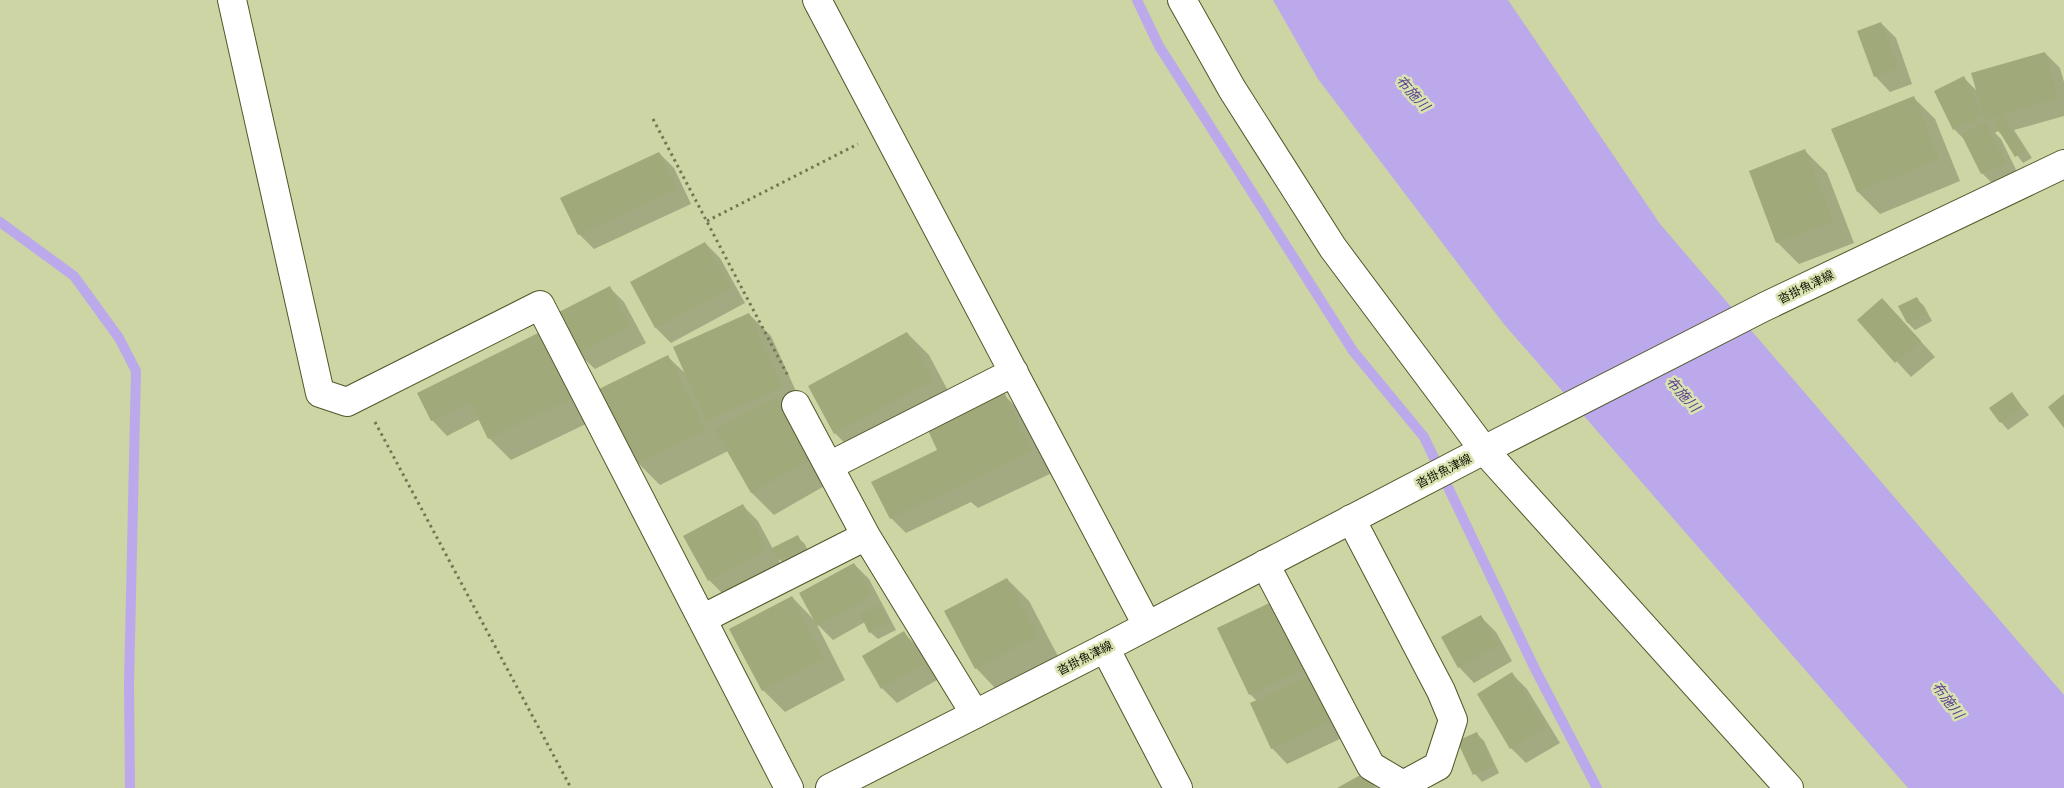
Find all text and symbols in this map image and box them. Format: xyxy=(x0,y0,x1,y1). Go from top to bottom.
water label: 布施川 xyxy=(1392,71,1435,116)
street label: 沓掛魚津線 xyxy=(1776,267,1836,307)
water label: 布施川 xyxy=(1662,372,1705,417)
street label: 沓掛魚津線 xyxy=(1414,450,1474,492)
street label: 沓掛魚津線 xyxy=(1055,637,1115,679)
water label: 布施川 xyxy=(1928,678,1969,724)

